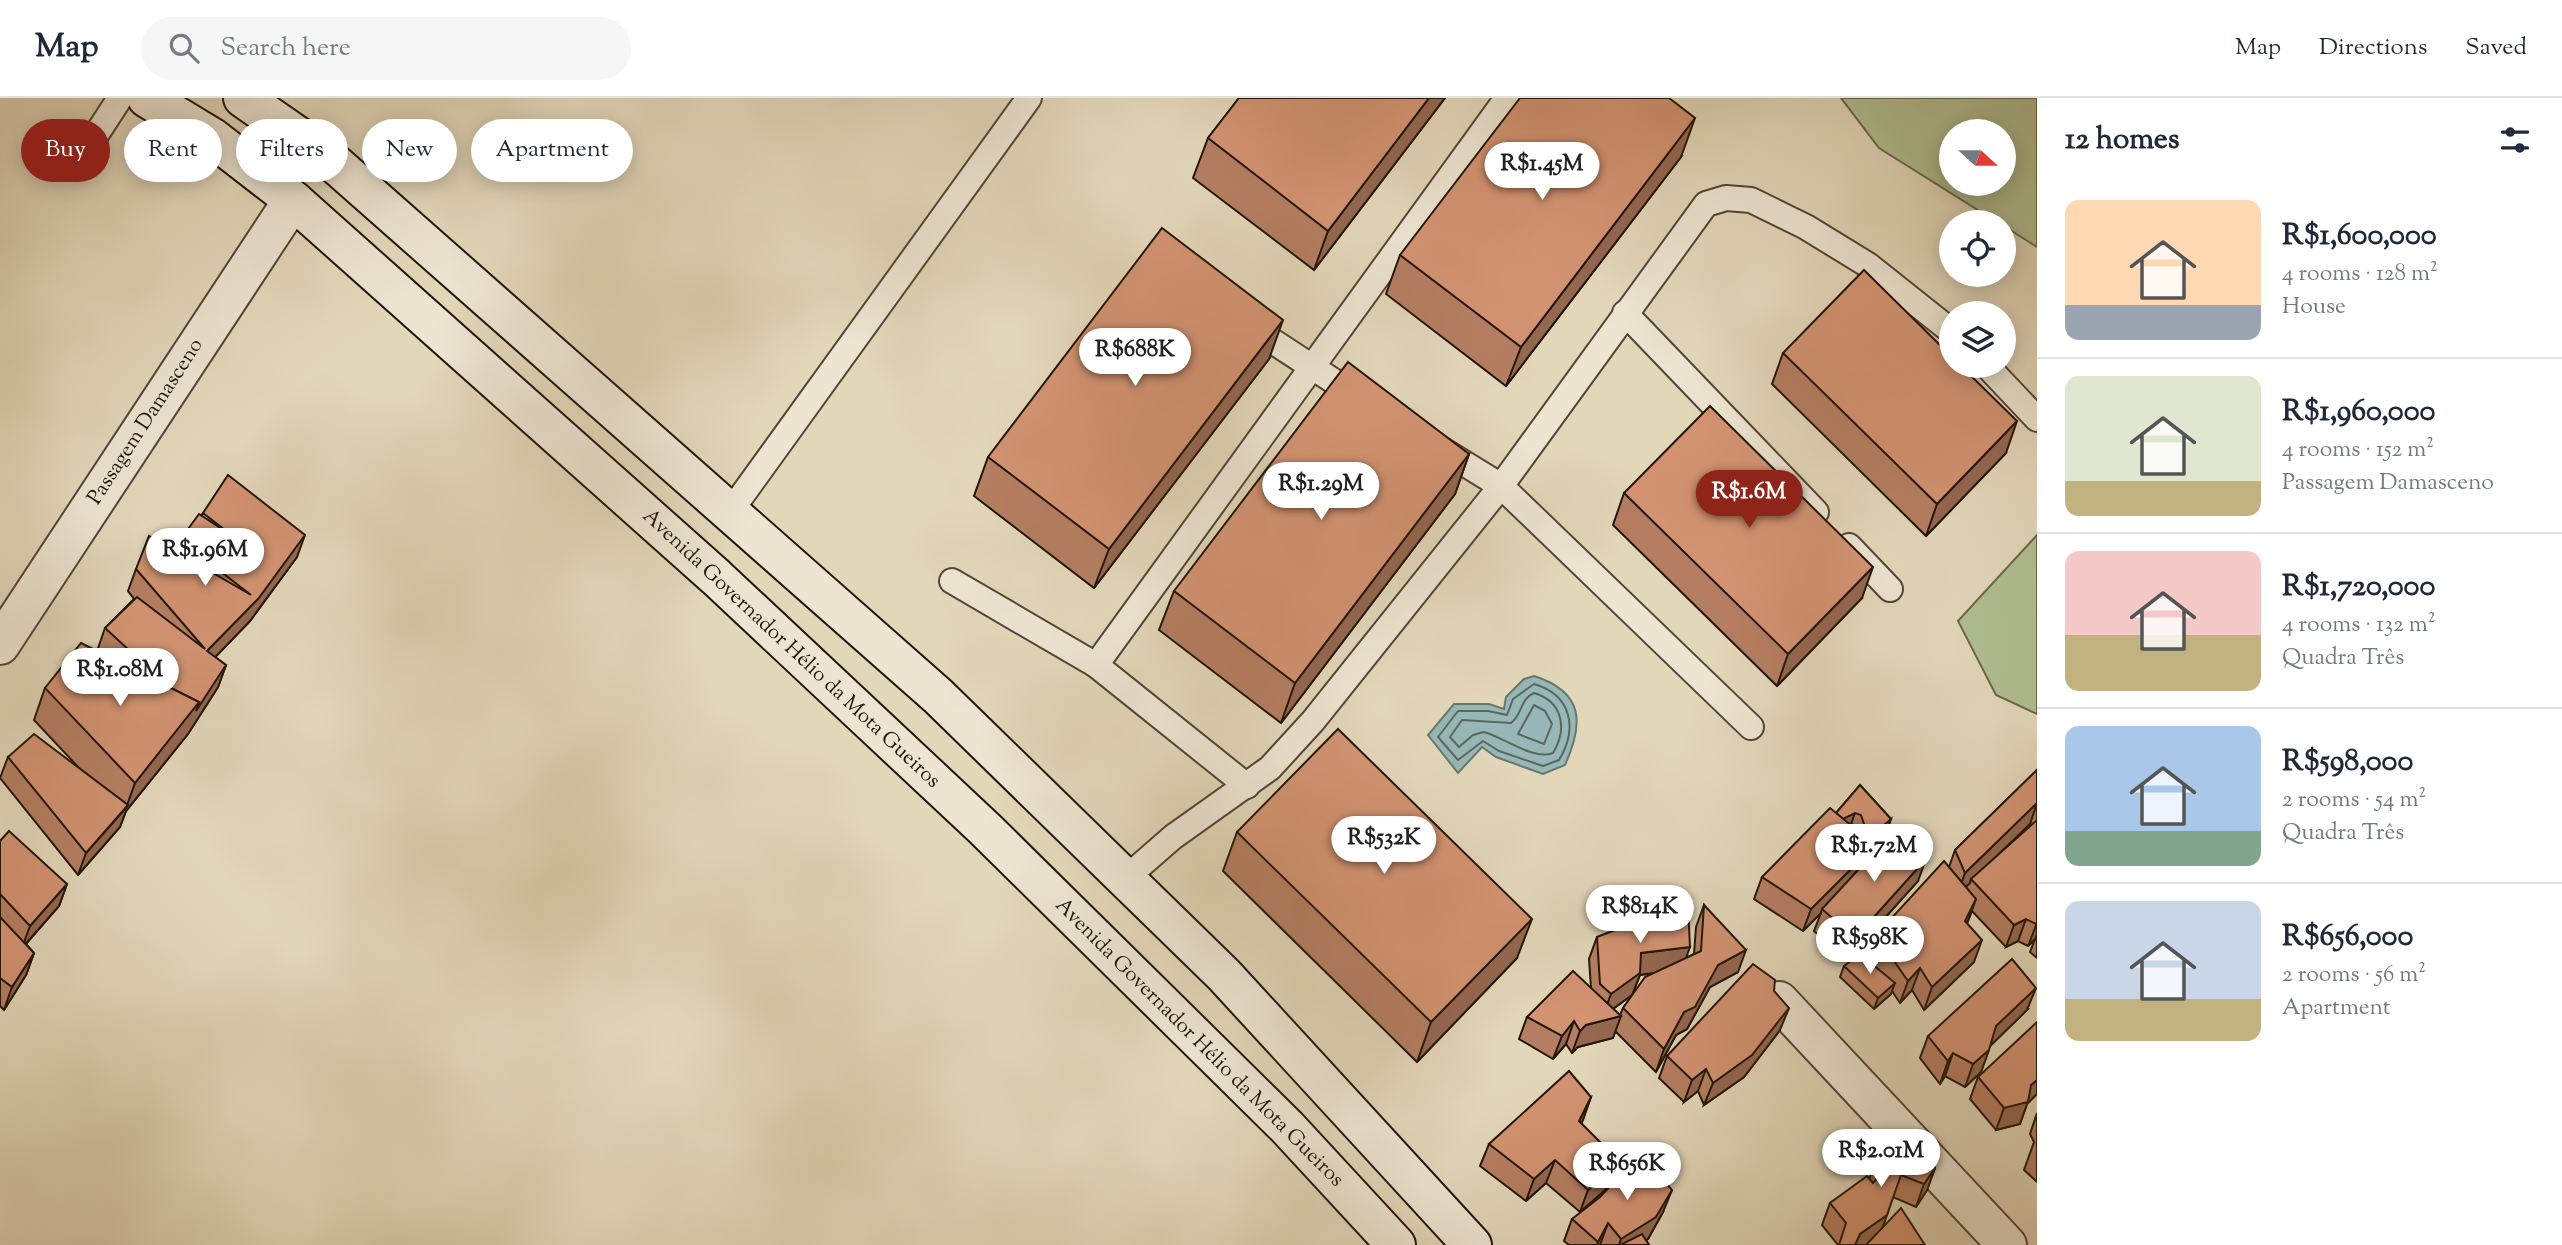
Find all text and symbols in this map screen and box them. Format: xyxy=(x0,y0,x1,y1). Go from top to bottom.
search box xyxy=(141,17,631,80)
text: Map xyxy=(35,24,99,72)
icon: search xyxy=(165,29,203,67)
text: Search here xyxy=(221,30,351,67)
text: Map xyxy=(2235,31,2281,65)
text: Directions xyxy=(2319,31,2427,65)
text: Saved xyxy=(2465,31,2527,65)
chip: Buy xyxy=(21,119,110,182)
chip: Rent xyxy=(124,119,222,182)
chip: Filters xyxy=(236,119,348,182)
chip: New xyxy=(362,119,457,182)
chip: Apartment xyxy=(471,119,633,182)
north arrow xyxy=(1939,119,2016,196)
map controls xyxy=(1939,119,2016,378)
text: 12 homes xyxy=(2065,119,2180,162)
icon: filters xyxy=(2496,121,2534,159)
pin: R$1.45M xyxy=(1477,142,1607,202)
text: R$1.45M xyxy=(1501,148,1583,181)
button: locate xyxy=(1939,210,2016,287)
text: R$1,600,000 xyxy=(2282,215,2437,258)
icon: home xyxy=(2121,228,2205,312)
text: 4 rooms · 128 m² xyxy=(2282,258,2438,291)
text: House xyxy=(2282,291,2346,324)
button: layers xyxy=(1939,301,2016,378)
pin: R$688K xyxy=(1078,328,1192,388)
street label: Passagem Damasceno xyxy=(81,333,211,511)
text: R$688K xyxy=(1095,334,1175,367)
text: R$1,960,000 xyxy=(2282,391,2435,434)
icon: home xyxy=(2121,404,2205,488)
text: 4 rooms · 152 m² xyxy=(2282,434,2434,467)
pin: R$1.29M xyxy=(1256,462,1386,522)
text: Passagem Damasceno xyxy=(2282,467,2494,500)
text: R$1.29M xyxy=(1278,468,1364,501)
pin: R$1.6M xyxy=(1692,470,1806,530)
text: R$1.6M xyxy=(1712,476,1786,509)
street label: Avenida Governador Hélio da Mota Gueiros xyxy=(635,502,947,796)
pin: R$1.96M xyxy=(140,528,270,588)
text: R$1.96M xyxy=(162,534,248,567)
text: R$1,720,000 xyxy=(2282,566,2435,609)
icon: home xyxy=(2121,579,2205,663)
text: 4 rooms · 132 m² xyxy=(2282,609,2435,642)
text: Quadra Três xyxy=(2282,642,2404,675)
pin: R$1.08M xyxy=(55,648,185,708)
text: R$1.08M xyxy=(77,654,163,687)
text: R$598,000 xyxy=(2282,741,2413,784)
icon: home xyxy=(2121,754,2205,838)
text: 2 rooms · 54 m² xyxy=(2282,784,2426,817)
pin: R$532K xyxy=(1327,816,1441,876)
text: Quadra Três xyxy=(2282,817,2404,850)
text: R$532K xyxy=(1347,822,1421,855)
pin: R$1.72M xyxy=(1809,824,1939,884)
text: R$1.72M xyxy=(1831,830,1917,863)
pin: R$814K xyxy=(1583,886,1697,945)
text: R$814K xyxy=(1602,891,1678,924)
street label: Avenida Governador Hélio da Mota Gueiros xyxy=(1048,892,1350,1194)
pin: R$598K xyxy=(1813,916,1927,976)
text: R$656,000 xyxy=(2282,916,2413,959)
text: R$598K xyxy=(1832,922,1908,955)
icon: home xyxy=(2121,929,2205,1013)
text: 2 rooms · 56 m² xyxy=(2282,959,2426,992)
text: Apartment xyxy=(2282,992,2391,1025)
pin: R$2.01M xyxy=(1816,1130,1946,1189)
text: R$2.01M xyxy=(1838,1135,1924,1168)
pin: R$656K xyxy=(1570,1142,1684,1202)
text: R$656K xyxy=(1589,1148,1665,1181)

